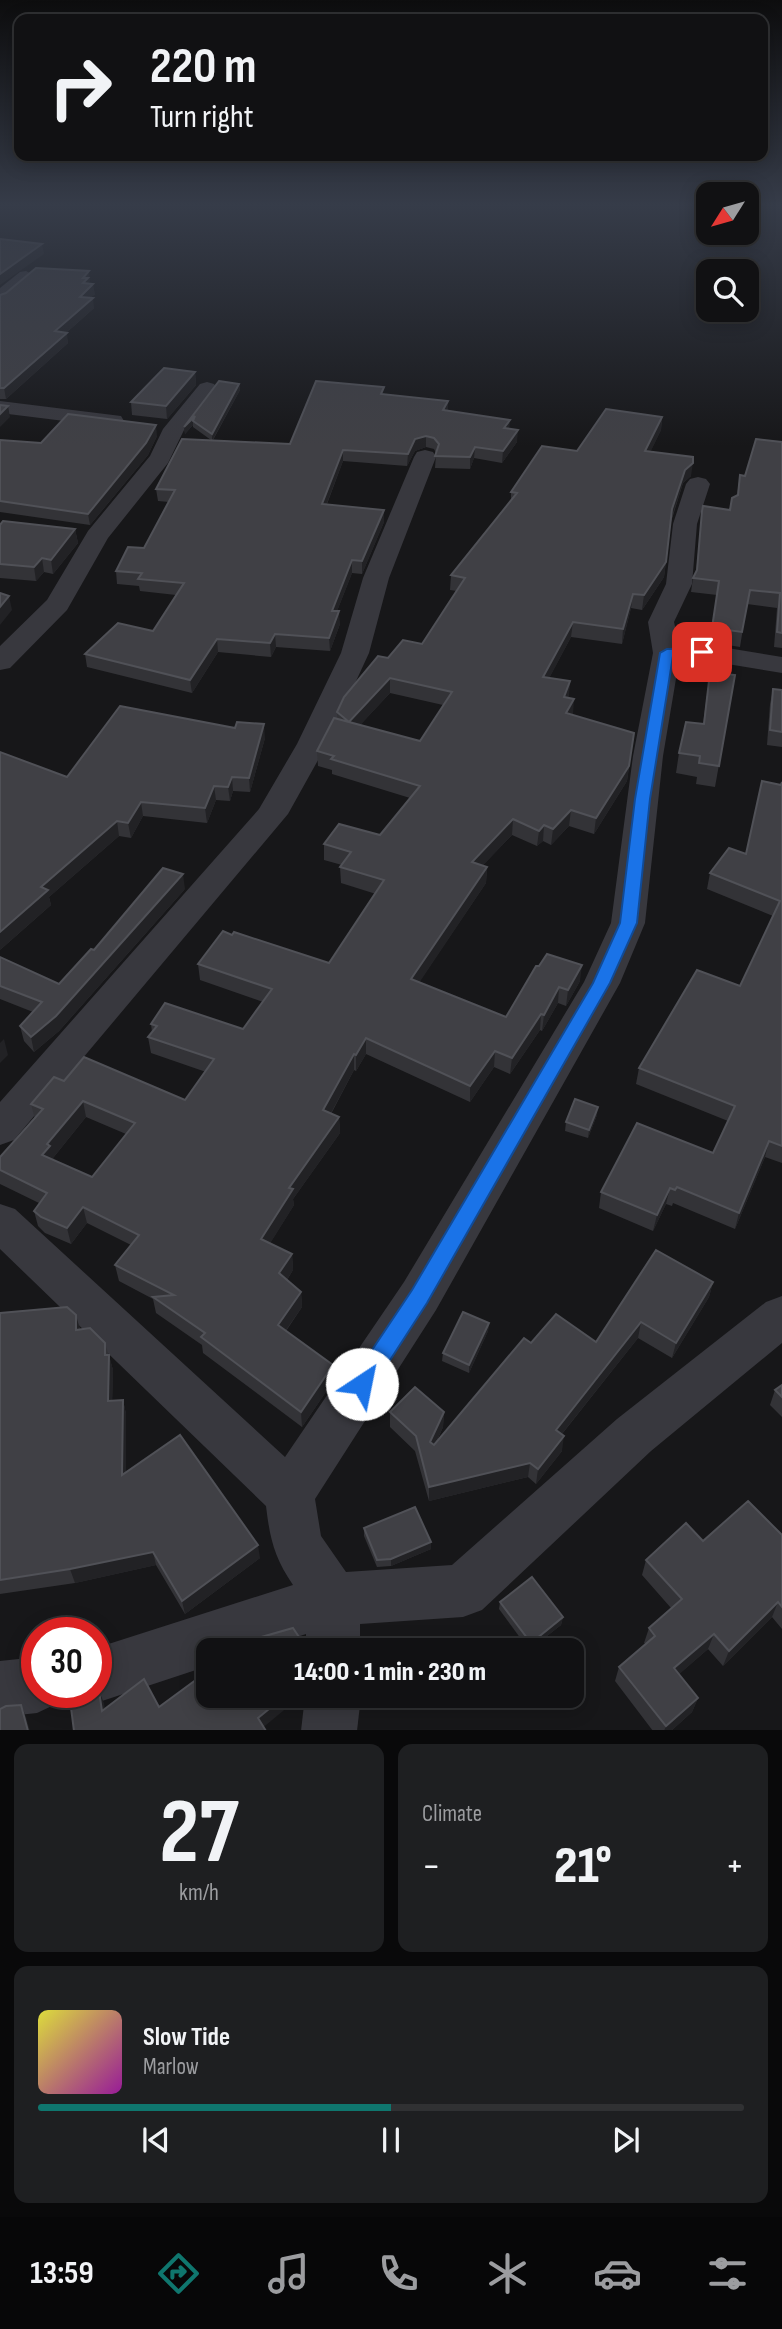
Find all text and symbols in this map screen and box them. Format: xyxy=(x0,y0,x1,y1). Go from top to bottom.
text: 220 m xyxy=(150,38,256,97)
icon: right xyxy=(35,42,126,133)
text: Turn right xyxy=(150,98,254,137)
north arrow xyxy=(696,182,760,245)
map controls xyxy=(696,182,759,322)
button: search xyxy=(696,259,759,322)
pin xyxy=(672,622,732,682)
icon: arrive xyxy=(683,633,721,671)
position arrow xyxy=(325,1347,399,1421)
speed limit sign: 30 xyxy=(21,1617,112,1708)
text: 14:00 · 1 min · 230 m xyxy=(294,1657,486,1688)
text: 27 xyxy=(159,1779,239,1888)
text: Climate xyxy=(422,1800,482,1828)
text: 21° xyxy=(554,1835,612,1898)
text: − xyxy=(422,1844,441,1889)
text: + xyxy=(725,1844,744,1889)
text: km/h xyxy=(179,1879,219,1907)
text: Slow Tide xyxy=(143,2022,230,2053)
text: Marlow xyxy=(143,2053,199,2081)
icon: previous xyxy=(137,2121,175,2159)
icon: pause xyxy=(372,2121,410,2159)
icon: next xyxy=(607,2121,645,2159)
icon: directions xyxy=(154,2249,203,2298)
icon: music xyxy=(264,2249,313,2298)
icon: phone xyxy=(374,2249,423,2298)
icon: climate xyxy=(483,2249,532,2298)
icon: car xyxy=(593,2249,642,2298)
icon: filters xyxy=(703,2249,752,2298)
text: 13:59 xyxy=(30,2254,94,2293)

